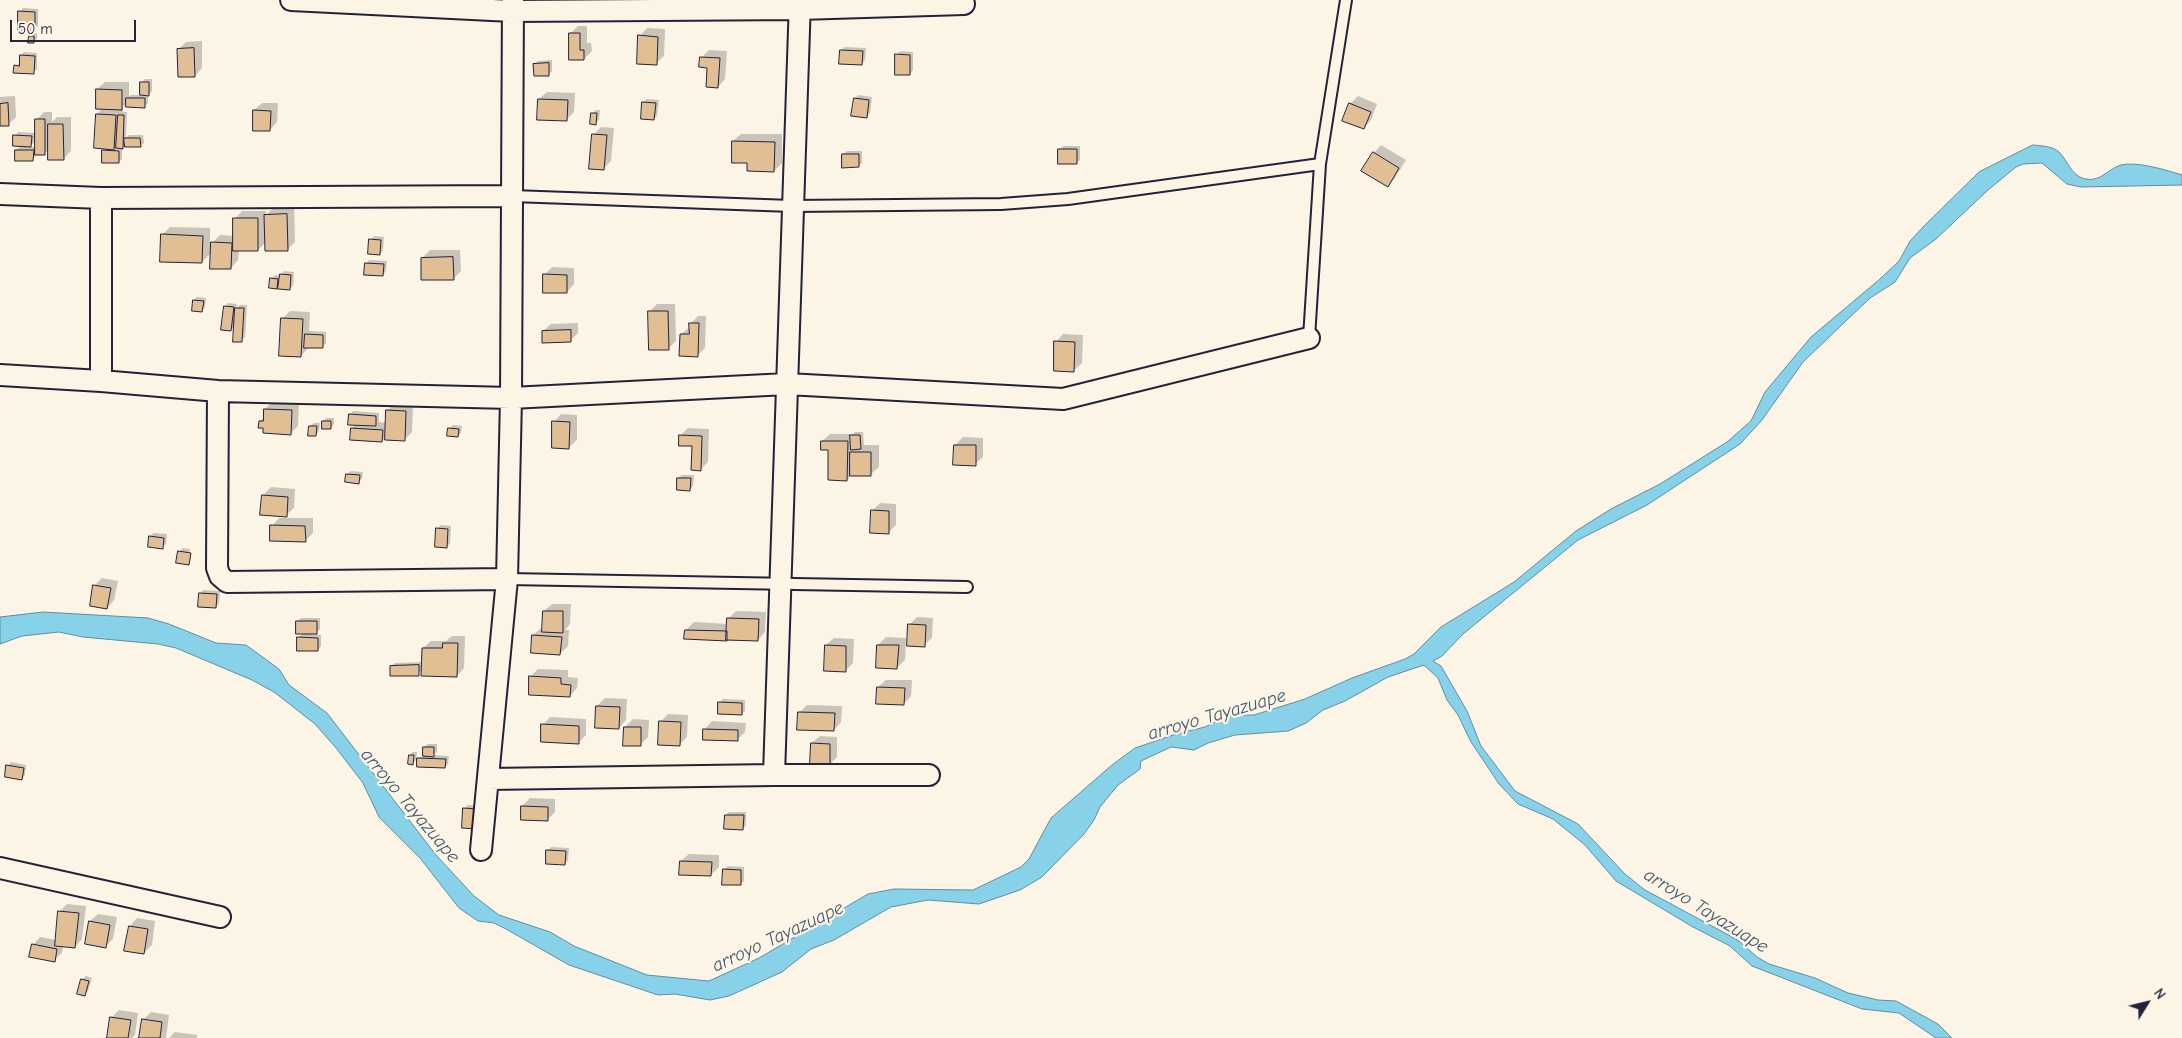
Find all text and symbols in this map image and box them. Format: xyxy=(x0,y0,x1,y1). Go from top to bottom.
scale bar xyxy=(12,10,139,42)
text: 50 m xyxy=(18,20,53,38)
water label: arroyo Tayazuape xyxy=(1145,684,1289,746)
water label: arroyo Tayazuape xyxy=(355,744,465,868)
water label: arroyo Tayazuape xyxy=(1639,863,1773,959)
water label: arroyo Tayazuape xyxy=(708,896,848,978)
north arrow xyxy=(2122,978,2172,1028)
text: N xyxy=(2150,985,2169,1003)

